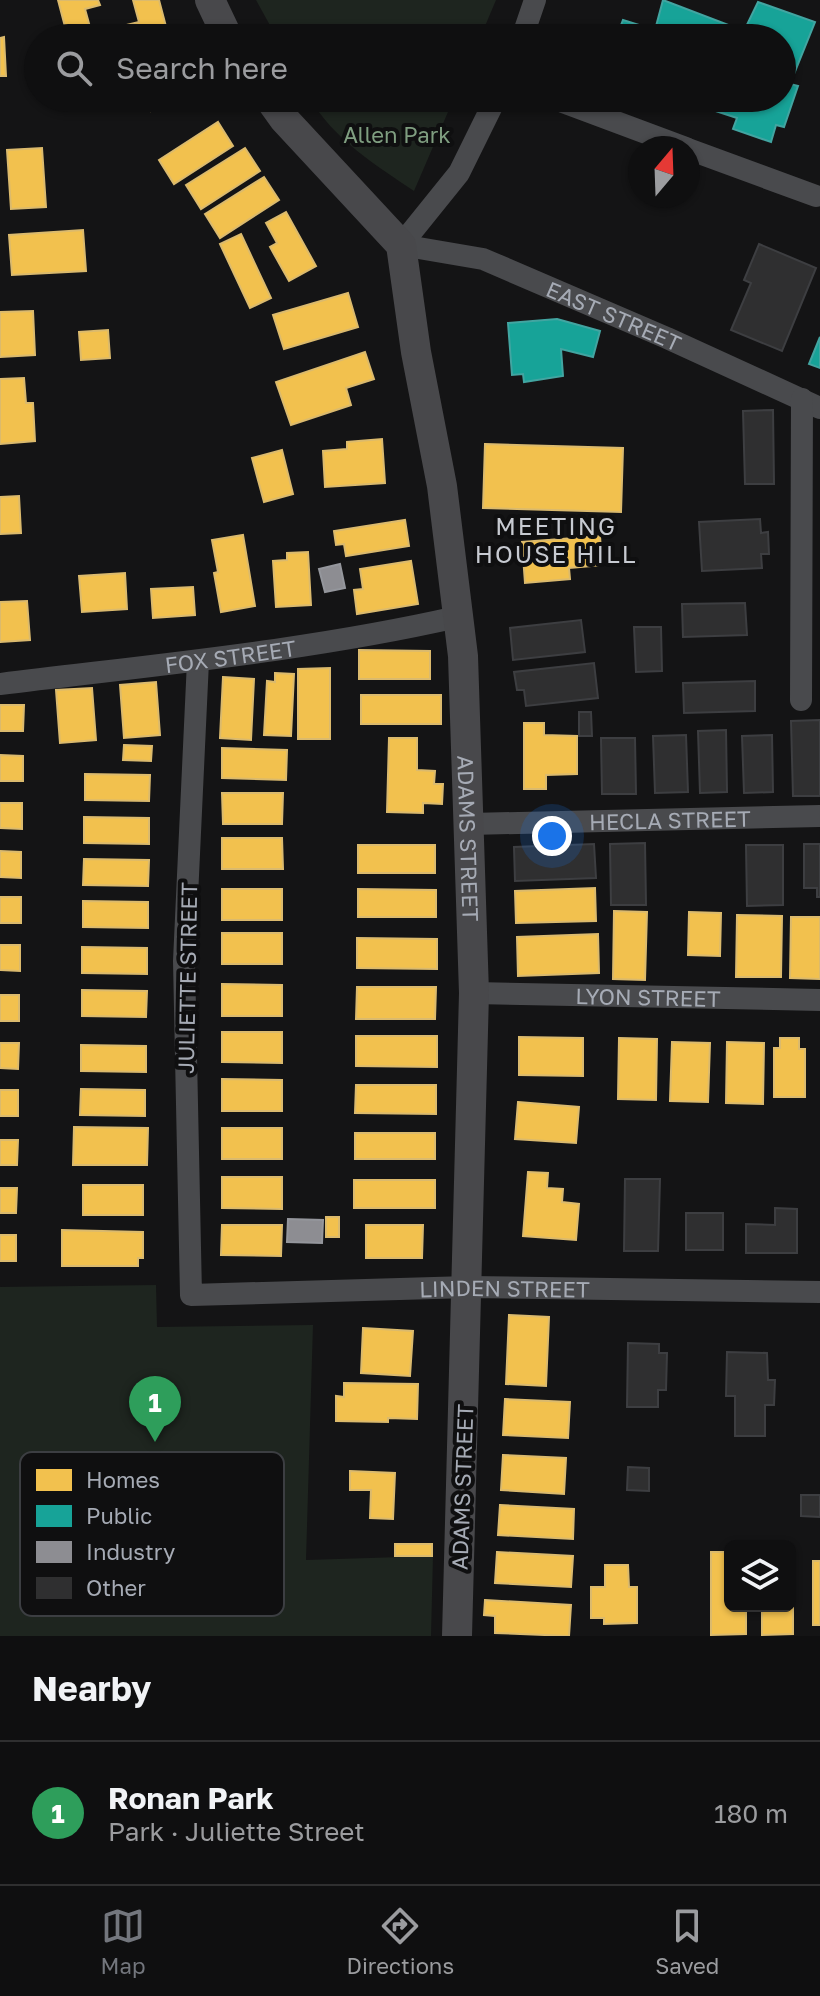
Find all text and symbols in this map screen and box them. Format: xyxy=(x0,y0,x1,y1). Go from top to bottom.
search box xyxy=(24,24,796,112)
icon: search xyxy=(52,46,96,90)
text: Search here xyxy=(116,50,288,86)
park label: Allen Park xyxy=(343,121,451,148)
north arrow xyxy=(628,136,700,208)
street label: EAST STREET xyxy=(543,274,686,356)
district label: MEETING HOUSE HILL xyxy=(475,511,637,568)
street label: FOX STREET xyxy=(163,633,298,678)
street label: ADAMS STREET xyxy=(453,755,485,922)
street label: HECLA STREET xyxy=(589,804,751,835)
your location xyxy=(532,816,572,856)
street label: JULIETTE STREET xyxy=(172,882,202,1074)
street label: LYON STREET xyxy=(575,982,721,1011)
street label: LINDEN STREET xyxy=(419,1273,590,1302)
pin: 1 xyxy=(129,1376,181,1442)
street label: ADAMS STREET xyxy=(446,1403,478,1570)
legend xyxy=(20,1452,284,1616)
text: Homes xyxy=(86,1466,160,1493)
text: Public xyxy=(86,1502,152,1529)
text: Industry xyxy=(86,1538,175,1565)
map controls xyxy=(724,1540,796,1612)
button: layers xyxy=(724,1540,796,1612)
text: Other xyxy=(86,1574,146,1601)
text: Nearby xyxy=(32,1668,152,1708)
text: Ronan Park xyxy=(108,1780,274,1816)
text: 1 xyxy=(51,1798,65,1829)
text: 180 m xyxy=(714,1798,788,1829)
text: Park · Juliette Street xyxy=(108,1816,365,1847)
tab: Map xyxy=(101,1904,145,1979)
tab: Directions xyxy=(347,1904,454,1979)
tab: Saved xyxy=(655,1904,719,1979)

